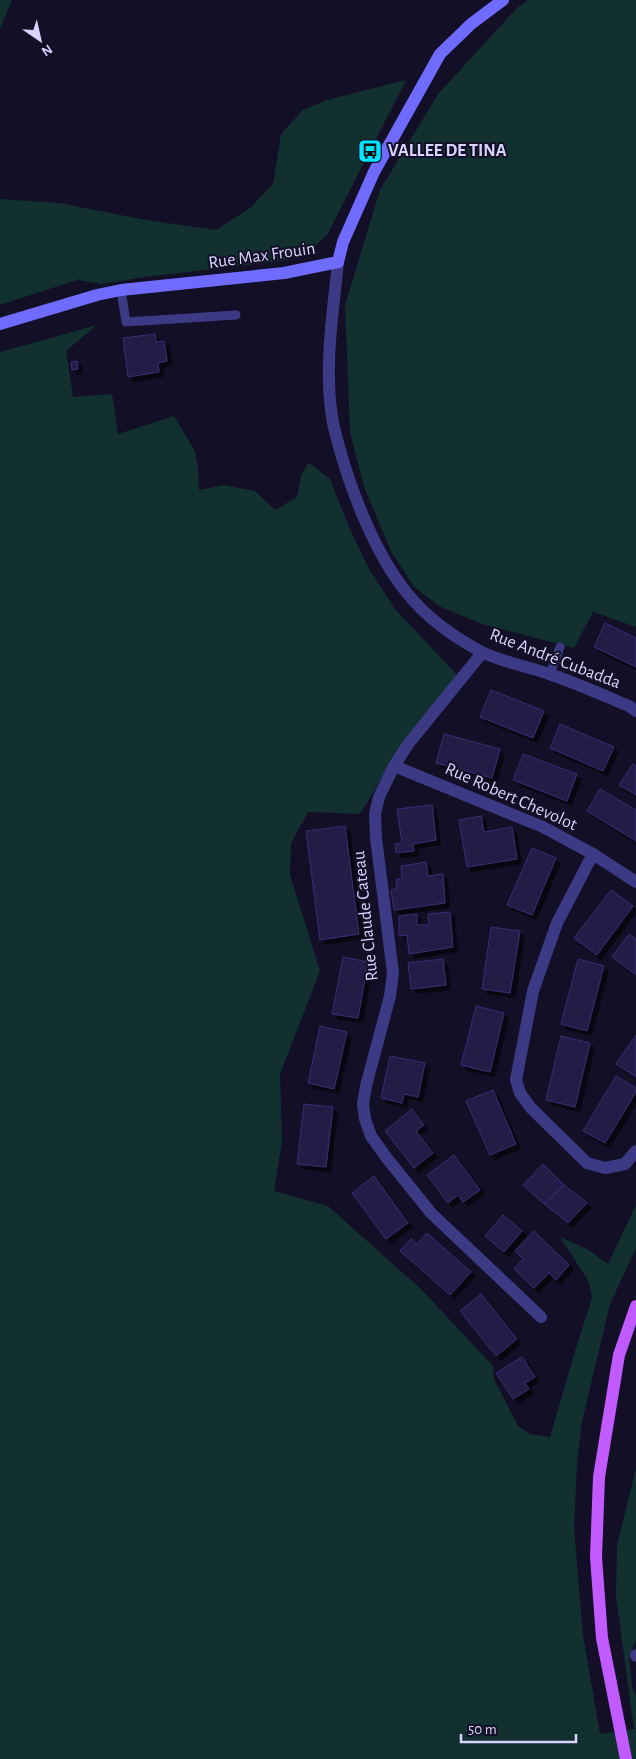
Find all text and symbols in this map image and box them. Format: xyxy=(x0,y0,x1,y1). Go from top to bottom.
north arrow xyxy=(15,15,65,65)
text: N xyxy=(39,41,55,58)
bus stop icon: VALLEE DE TINA xyxy=(357,138,383,164)
place label: VALLEE DE TINA xyxy=(388,142,507,160)
street label: Rue Max Frouin xyxy=(207,240,317,272)
street label: Rue André Cubadda xyxy=(487,626,623,692)
street label: Rue Robert Chevolot xyxy=(442,760,580,834)
street label: Rue Claude Cateau xyxy=(350,850,382,982)
scale bar xyxy=(461,1712,576,1744)
text: 50 m xyxy=(468,1722,497,1737)

